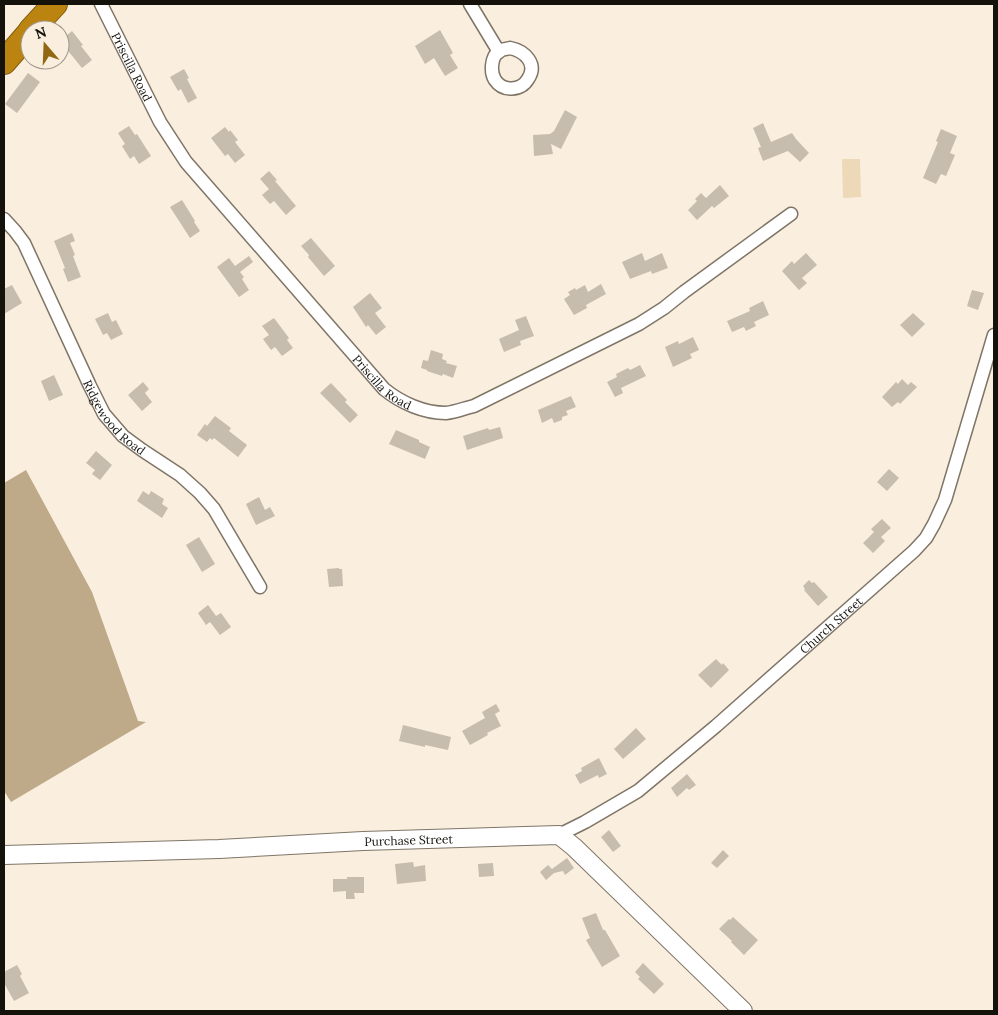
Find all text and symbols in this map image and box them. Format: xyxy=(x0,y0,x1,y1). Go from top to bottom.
north arrow xyxy=(20,20,70,70)
text: N xyxy=(33,22,49,43)
street label: Priscilla Road xyxy=(109,30,156,103)
street label: Priscilla Road xyxy=(350,351,414,412)
street label: Ridgewood Road xyxy=(81,377,149,458)
street label: Church Street xyxy=(796,593,865,656)
street label: Purchase Street xyxy=(364,831,454,848)

